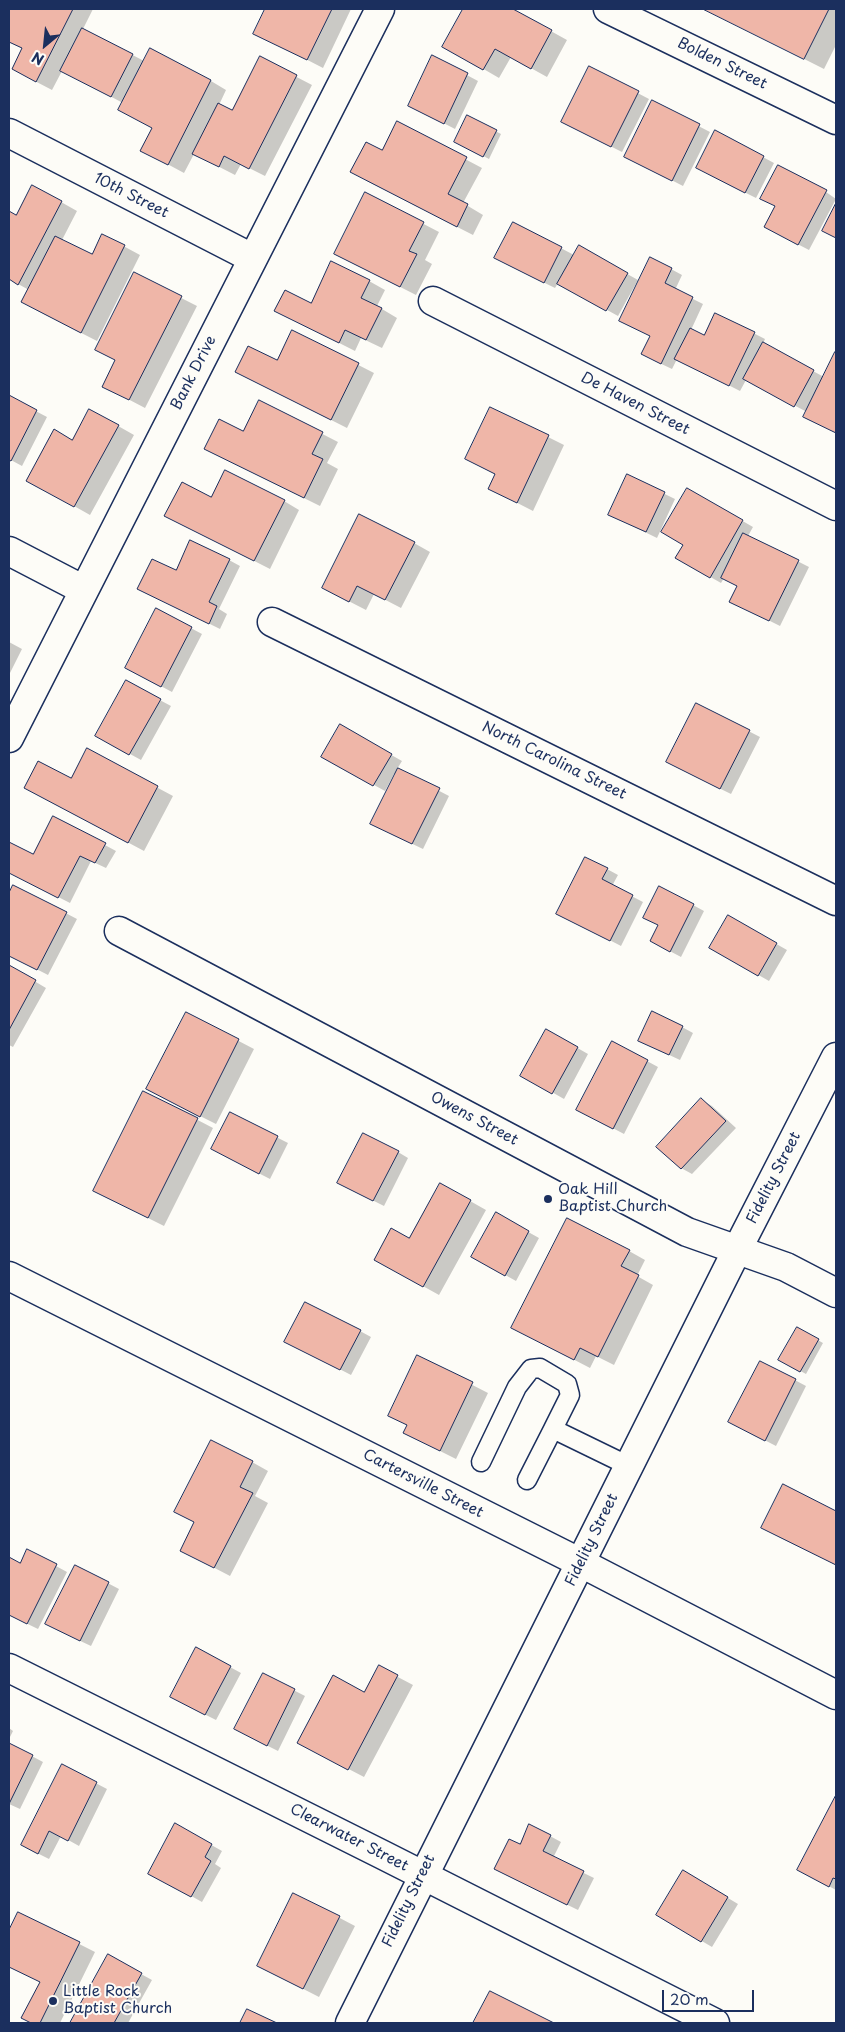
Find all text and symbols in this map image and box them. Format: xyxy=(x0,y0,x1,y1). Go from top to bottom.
north arrow xyxy=(20,20,70,70)
street label: Bolden Street xyxy=(674,35,770,93)
text: N xyxy=(28,47,48,71)
street label: 10th Street xyxy=(91,170,171,222)
street label: Bank Drive xyxy=(168,333,220,413)
street label: De Haven Street xyxy=(578,369,692,439)
street label: North Carolina Street xyxy=(479,718,629,804)
street label: Owens Street xyxy=(427,1088,521,1150)
street label: Fidelity Street xyxy=(743,1129,805,1227)
place label: Oak Hill Baptist Church xyxy=(558,1181,667,1216)
marker: Oak Hill Baptist Church xyxy=(542,1193,554,1205)
street label: Cartersville Street xyxy=(360,1446,486,1522)
street label: Fidelity Street xyxy=(562,1491,622,1589)
street label: Clearwater Street xyxy=(287,1800,411,1876)
street label: Fidelity Street xyxy=(379,1852,439,1950)
scale bar xyxy=(665,1980,758,2012)
place label: Little Rock Baptist Church xyxy=(63,1983,172,2018)
text: 20 m xyxy=(670,1987,709,2010)
marker: Little Rock Baptist Church xyxy=(47,1995,59,2007)

